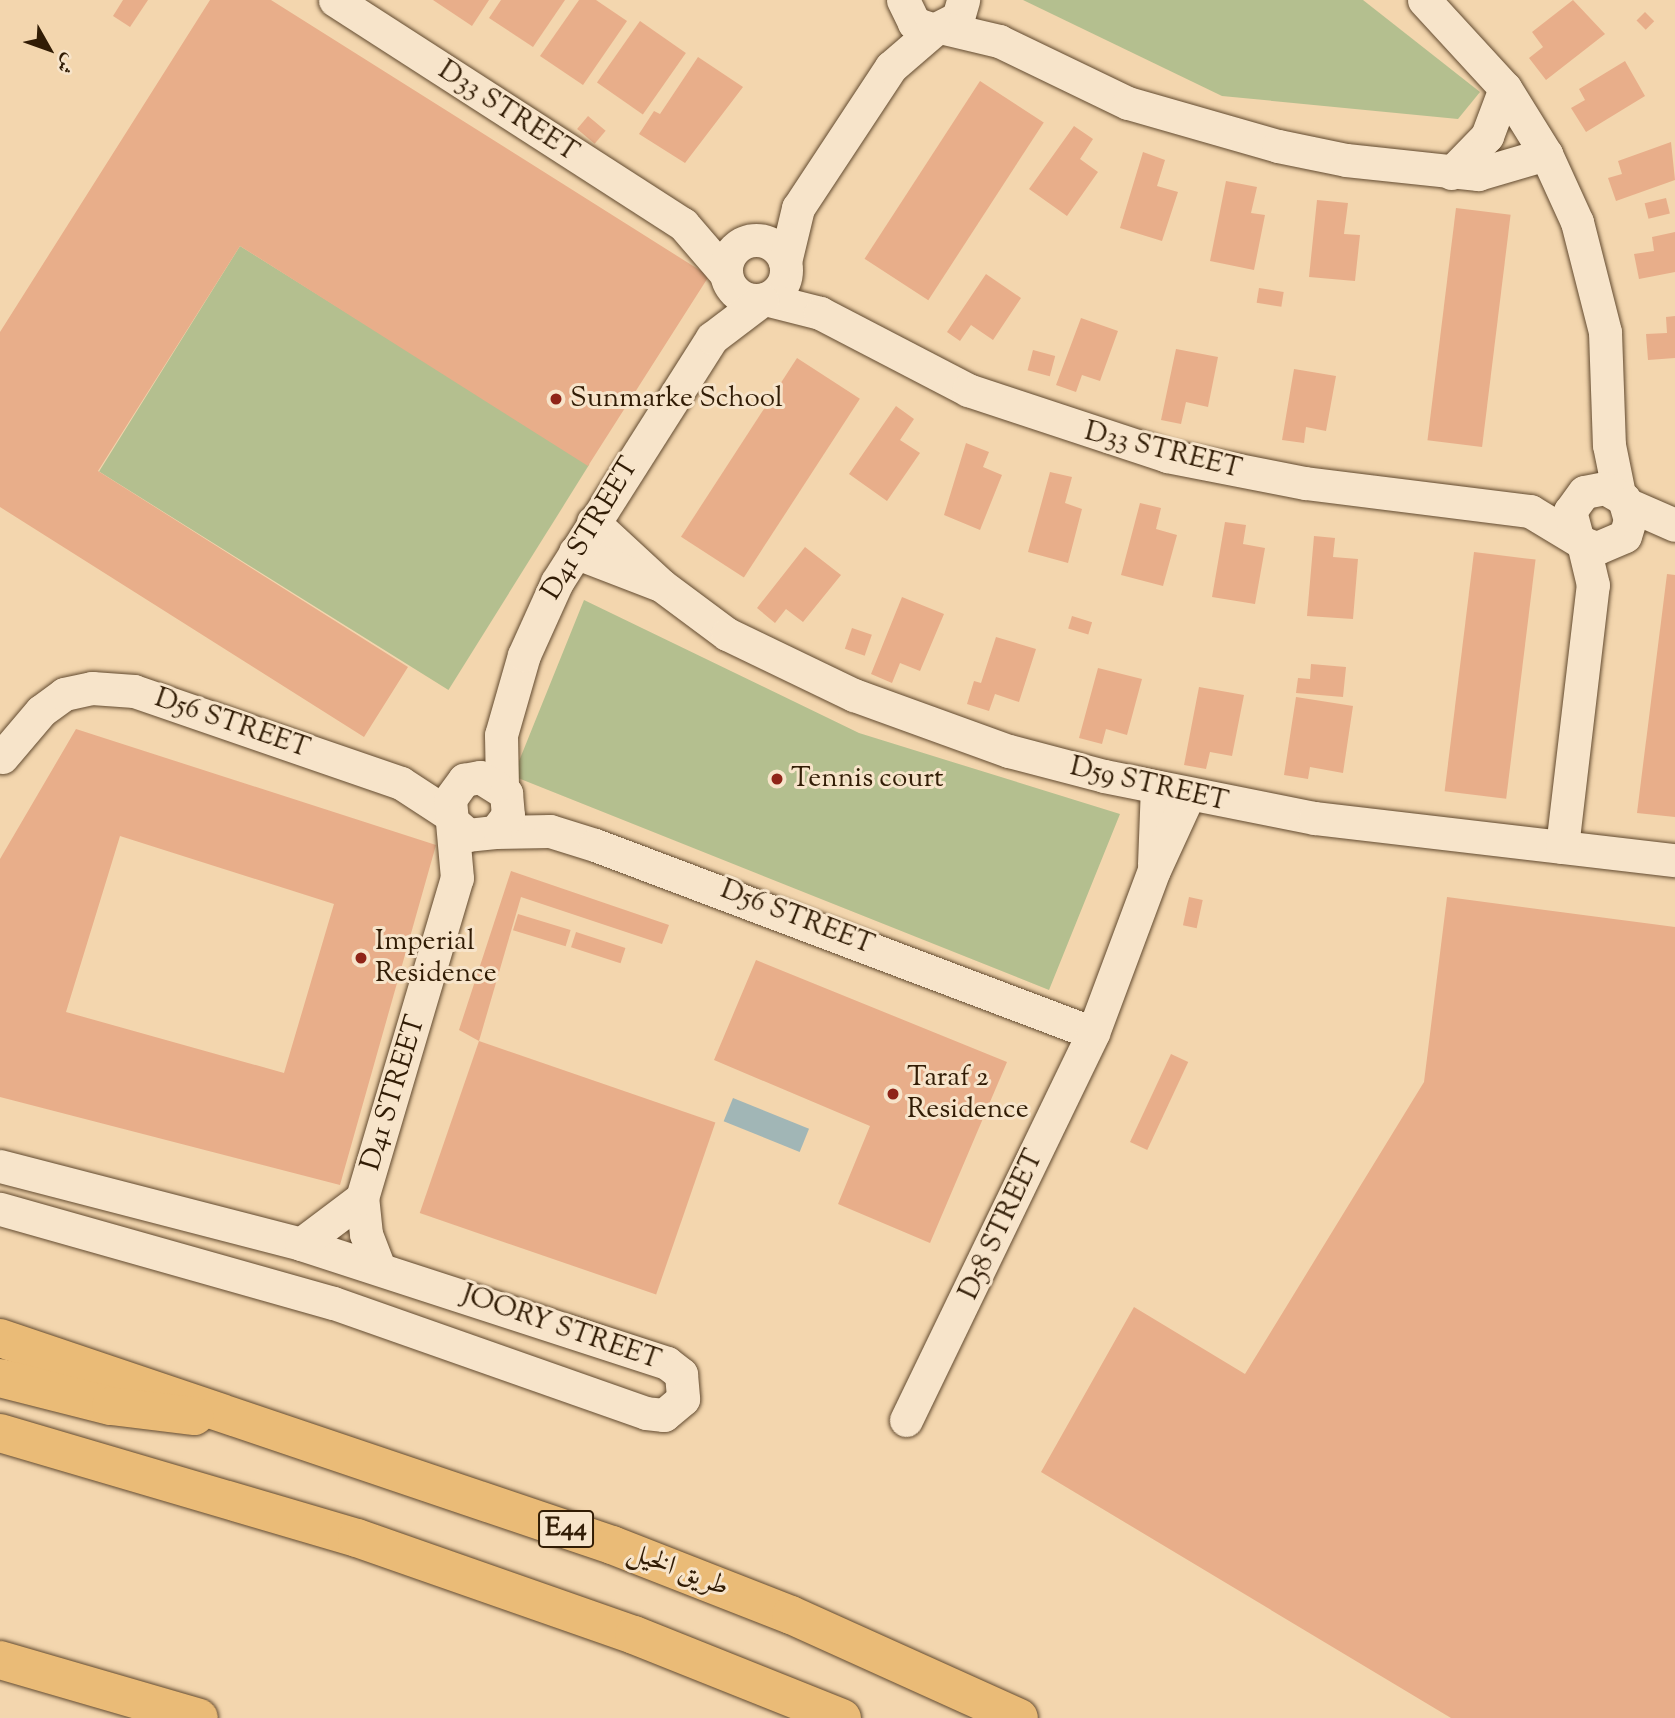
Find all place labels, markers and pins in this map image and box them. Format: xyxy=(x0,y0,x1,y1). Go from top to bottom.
place label: Sunmarke School xyxy=(570,382,783,416)
marker: Sunmarke School xyxy=(548,391,564,407)
place label: Tennis court xyxy=(791,762,943,796)
marker: Tennis court xyxy=(769,771,785,787)
place label: Imperial Residence xyxy=(375,925,497,991)
marker: Imperial Residence xyxy=(353,950,369,966)
place label: Taraf 2 Residence xyxy=(907,1061,1029,1127)
marker: Taraf 2 Residence xyxy=(885,1086,901,1102)

